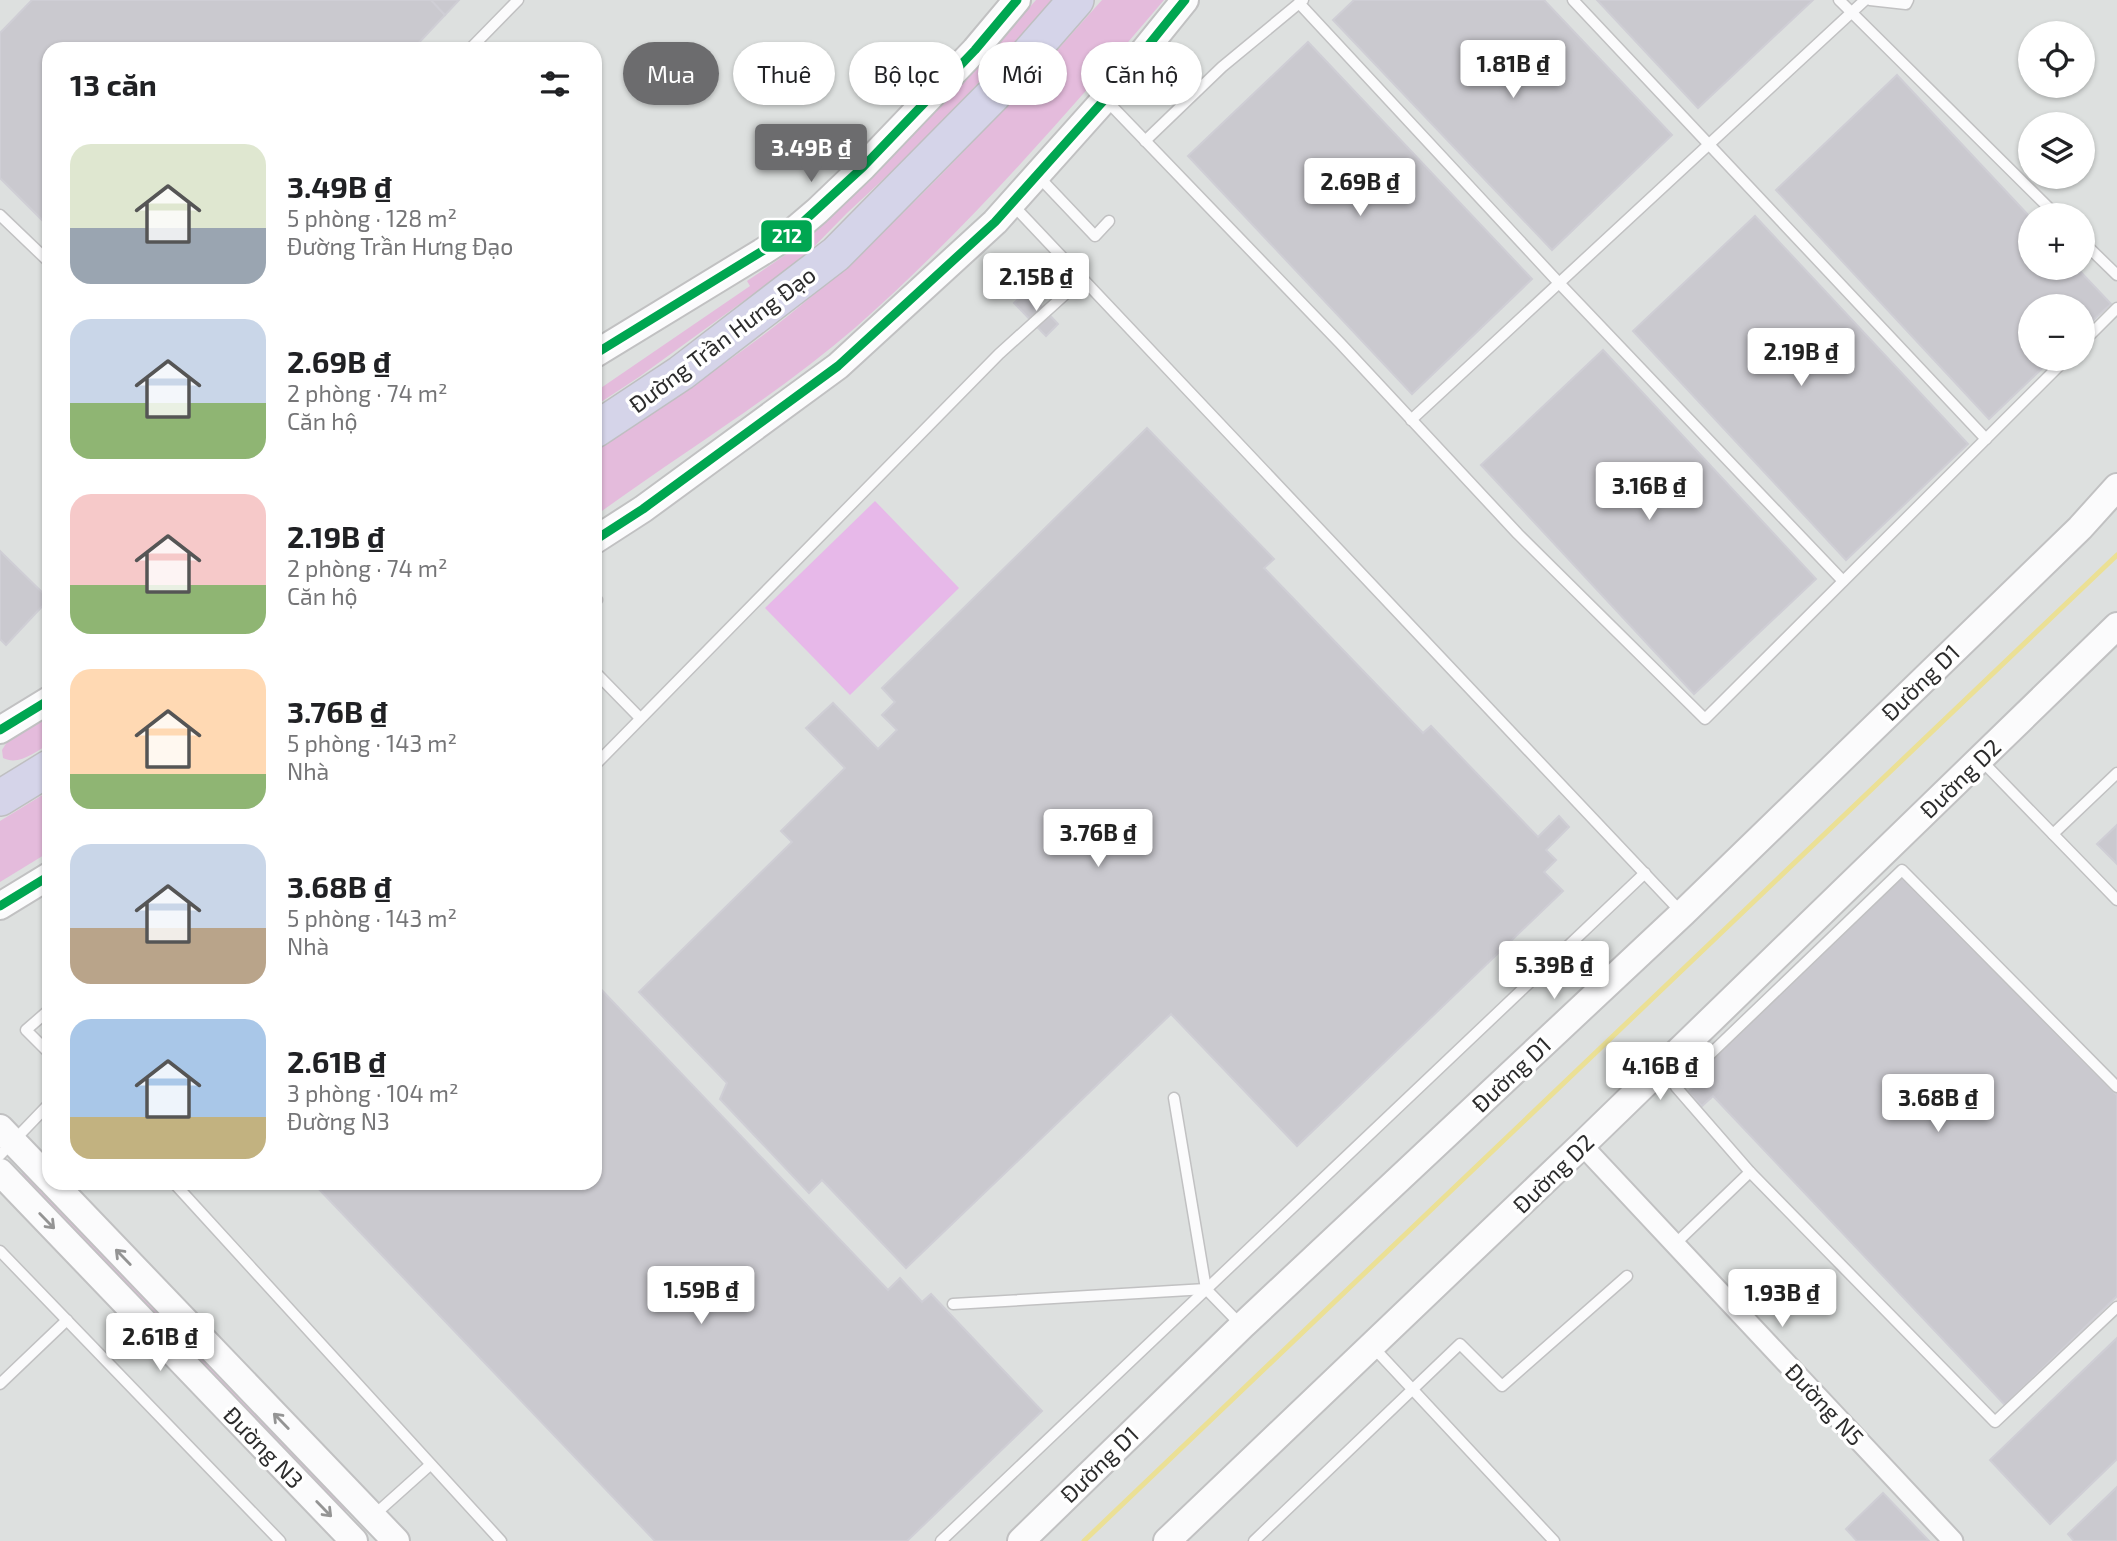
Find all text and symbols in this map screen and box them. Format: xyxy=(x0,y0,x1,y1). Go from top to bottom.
map controls xyxy=(2018,21,2095,371)
button: locate xyxy=(2018,21,2095,98)
pin: 1.81B ₫ xyxy=(1448,41,1578,100)
chip: Mua xyxy=(623,42,719,105)
chip: Thuê xyxy=(733,42,835,105)
chip: Bộ lọc xyxy=(849,42,964,105)
chip: Mới xyxy=(978,42,1067,105)
chip: Căn hộ xyxy=(1081,42,1202,105)
text: 1.81B ₫ xyxy=(1476,49,1550,77)
icon: filters xyxy=(536,65,574,103)
text: 13 căn xyxy=(70,66,157,102)
button: layers xyxy=(2018,112,2095,189)
pin: 3.49B ₫ xyxy=(746,124,876,184)
text: 3.49B ₫ xyxy=(771,133,851,161)
pin: 2.69B ₫ xyxy=(1295,158,1425,218)
text: 2.69B ₫ xyxy=(1320,167,1400,195)
text: 3.49B ₫ xyxy=(287,168,391,204)
icon: home xyxy=(126,172,210,256)
button: + xyxy=(2018,203,2095,280)
text: 5 phòng · 128 m² xyxy=(287,204,457,232)
line badge: 212 xyxy=(760,219,813,253)
text: 212 xyxy=(772,224,802,247)
text: Đường Trần Hưng Đạo xyxy=(287,232,513,260)
pin: 2.15B ₫ xyxy=(971,254,1101,313)
street label: Đường Trần Hưng Đạo xyxy=(623,260,821,418)
text: 2.15B ₫ xyxy=(999,262,1073,290)
button: − xyxy=(2018,294,2095,371)
pin: 2.19B ₫ xyxy=(1736,328,1866,388)
text: 2.19B ₫ xyxy=(1764,337,1838,365)
text: 2.69B ₫ xyxy=(287,343,391,379)
icon: home xyxy=(126,347,210,431)
text: 2 phòng · 74 m² xyxy=(287,379,447,407)
text: Căn hộ xyxy=(287,407,358,435)
pin: 3.16B ₫ xyxy=(1584,462,1714,522)
text: 3.16B ₫ xyxy=(1612,471,1686,499)
text: 2.19B ₫ xyxy=(287,518,385,554)
icon: home xyxy=(126,522,210,606)
text: 2 phòng · 74 m² xyxy=(287,554,447,582)
text: Căn hộ xyxy=(287,582,358,610)
street label: Đường D1 xyxy=(1875,638,1965,726)
text: 3.76B ₫ xyxy=(287,693,387,729)
icon: home xyxy=(126,697,210,781)
text: 5 phòng · 143 m² xyxy=(287,729,457,757)
street label: Đường D2 xyxy=(1914,733,2006,823)
text: Nhà xyxy=(287,757,329,785)
pin: 3.76B ₫ xyxy=(1033,810,1163,869)
text: 3.76B ₫ xyxy=(1060,818,1136,846)
text: 3.68B ₫ xyxy=(287,868,391,904)
icon: home xyxy=(126,872,210,956)
text: 5 phòng · 143 m² xyxy=(287,904,457,932)
text: Nhà xyxy=(287,932,329,960)
pin: 5.39B ₫ xyxy=(1489,942,1619,1001)
text: 5.39B ₫ xyxy=(1515,950,1593,978)
street label: Đường D1 xyxy=(1466,1030,1556,1118)
pin: 4.16B ₫ xyxy=(1595,1042,1725,1102)
text: 2.61B ₫ xyxy=(287,1043,386,1079)
icon: home xyxy=(126,1047,210,1131)
text: 4.16B ₫ xyxy=(1622,1051,1698,1079)
pin: 3.68B ₫ xyxy=(1873,1074,2003,1134)
text: 3 phòng · 104 m² xyxy=(287,1079,459,1107)
text: 3.68B ₫ xyxy=(1898,1083,1978,1111)
text: Đường N3 xyxy=(287,1107,390,1135)
street label: Đường D2 xyxy=(1507,1128,1599,1218)
one-way arrow xyxy=(39,1212,56,1229)
one-way arrow xyxy=(115,1249,132,1266)
pin: 1.59B ₫ xyxy=(636,1266,766,1326)
pin: 1.93B ₫ xyxy=(1717,1270,1847,1329)
text: 1.59B ₫ xyxy=(663,1275,739,1303)
text: 1.93B ₫ xyxy=(1744,1278,1820,1306)
pin: 2.61B ₫ xyxy=(95,1314,225,1373)
text: 2.61B ₫ xyxy=(122,1322,198,1350)
street label: Đường N5 xyxy=(1780,1357,1870,1451)
street label: Đường N3 xyxy=(218,1400,310,1494)
one-way arrow xyxy=(272,1413,289,1430)
street label: Đường D1 xyxy=(1054,1420,1144,1508)
one-way arrow xyxy=(315,1500,332,1517)

